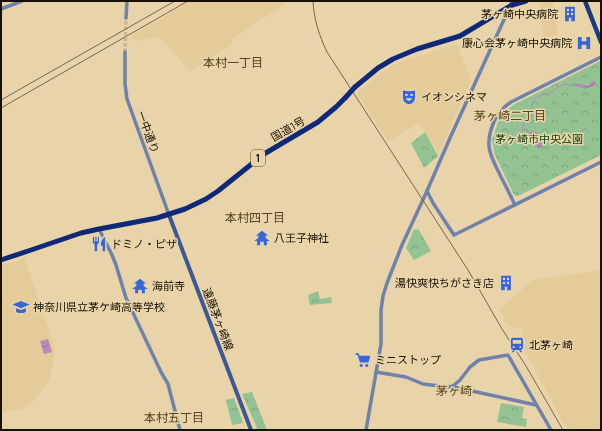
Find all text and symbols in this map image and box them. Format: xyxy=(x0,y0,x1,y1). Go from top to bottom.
building icon: 茅ヶ崎中央病院 xyxy=(561,5,579,23)
place label: 茅ヶ崎中央病院 xyxy=(481,6,558,21)
hospital icon: 康心会茅ヶ崎中央病院 xyxy=(575,34,593,52)
place label: 康心会茅ヶ崎中央病院 xyxy=(462,35,572,50)
district label: 本村一丁目 xyxy=(203,54,263,71)
theatre icon: イオンシネマ xyxy=(400,88,418,106)
place label: イオンシネマ xyxy=(421,89,487,104)
district label: 茅ヶ崎二丁目 xyxy=(474,107,546,124)
street label: 一中通り xyxy=(134,109,163,155)
street label: 国道1号 xyxy=(268,113,308,144)
park label: 茅ヶ崎市中央公園 xyxy=(495,131,583,146)
road number: 1 xyxy=(251,150,265,166)
district label: 本村四丁目 xyxy=(225,209,285,226)
temple icon: 八王子神社 xyxy=(253,229,271,247)
place label: 八王子神社 xyxy=(274,230,329,245)
restaurant icon: ドミノ・ピザ xyxy=(90,235,108,253)
place label: ドミノ・ピザ xyxy=(111,236,177,251)
building icon: 湯快爽快ちがさき店 xyxy=(497,274,515,292)
place label: 湯快爽快ちがさき店 xyxy=(395,275,494,290)
temple icon: 海前寺 xyxy=(131,277,149,295)
place label: 海前寺 xyxy=(152,278,185,293)
street label: 遠藤茅ヶ崎線 xyxy=(200,285,237,352)
school or university icon: 神奈川県立茅ケ崎高等学校 xyxy=(12,298,30,316)
place label: 神奈川県立茅ケ崎高等学校 xyxy=(33,299,165,314)
station icon: 北茅ヶ崎 xyxy=(508,336,526,354)
place label: 北茅ヶ崎 xyxy=(529,337,573,352)
supermarket icon: ミニストップ xyxy=(354,351,372,369)
place label: ミニストップ xyxy=(375,352,441,367)
district label: 茅ヶ崎 xyxy=(436,382,472,399)
district label: 本村五丁目 xyxy=(144,409,204,426)

